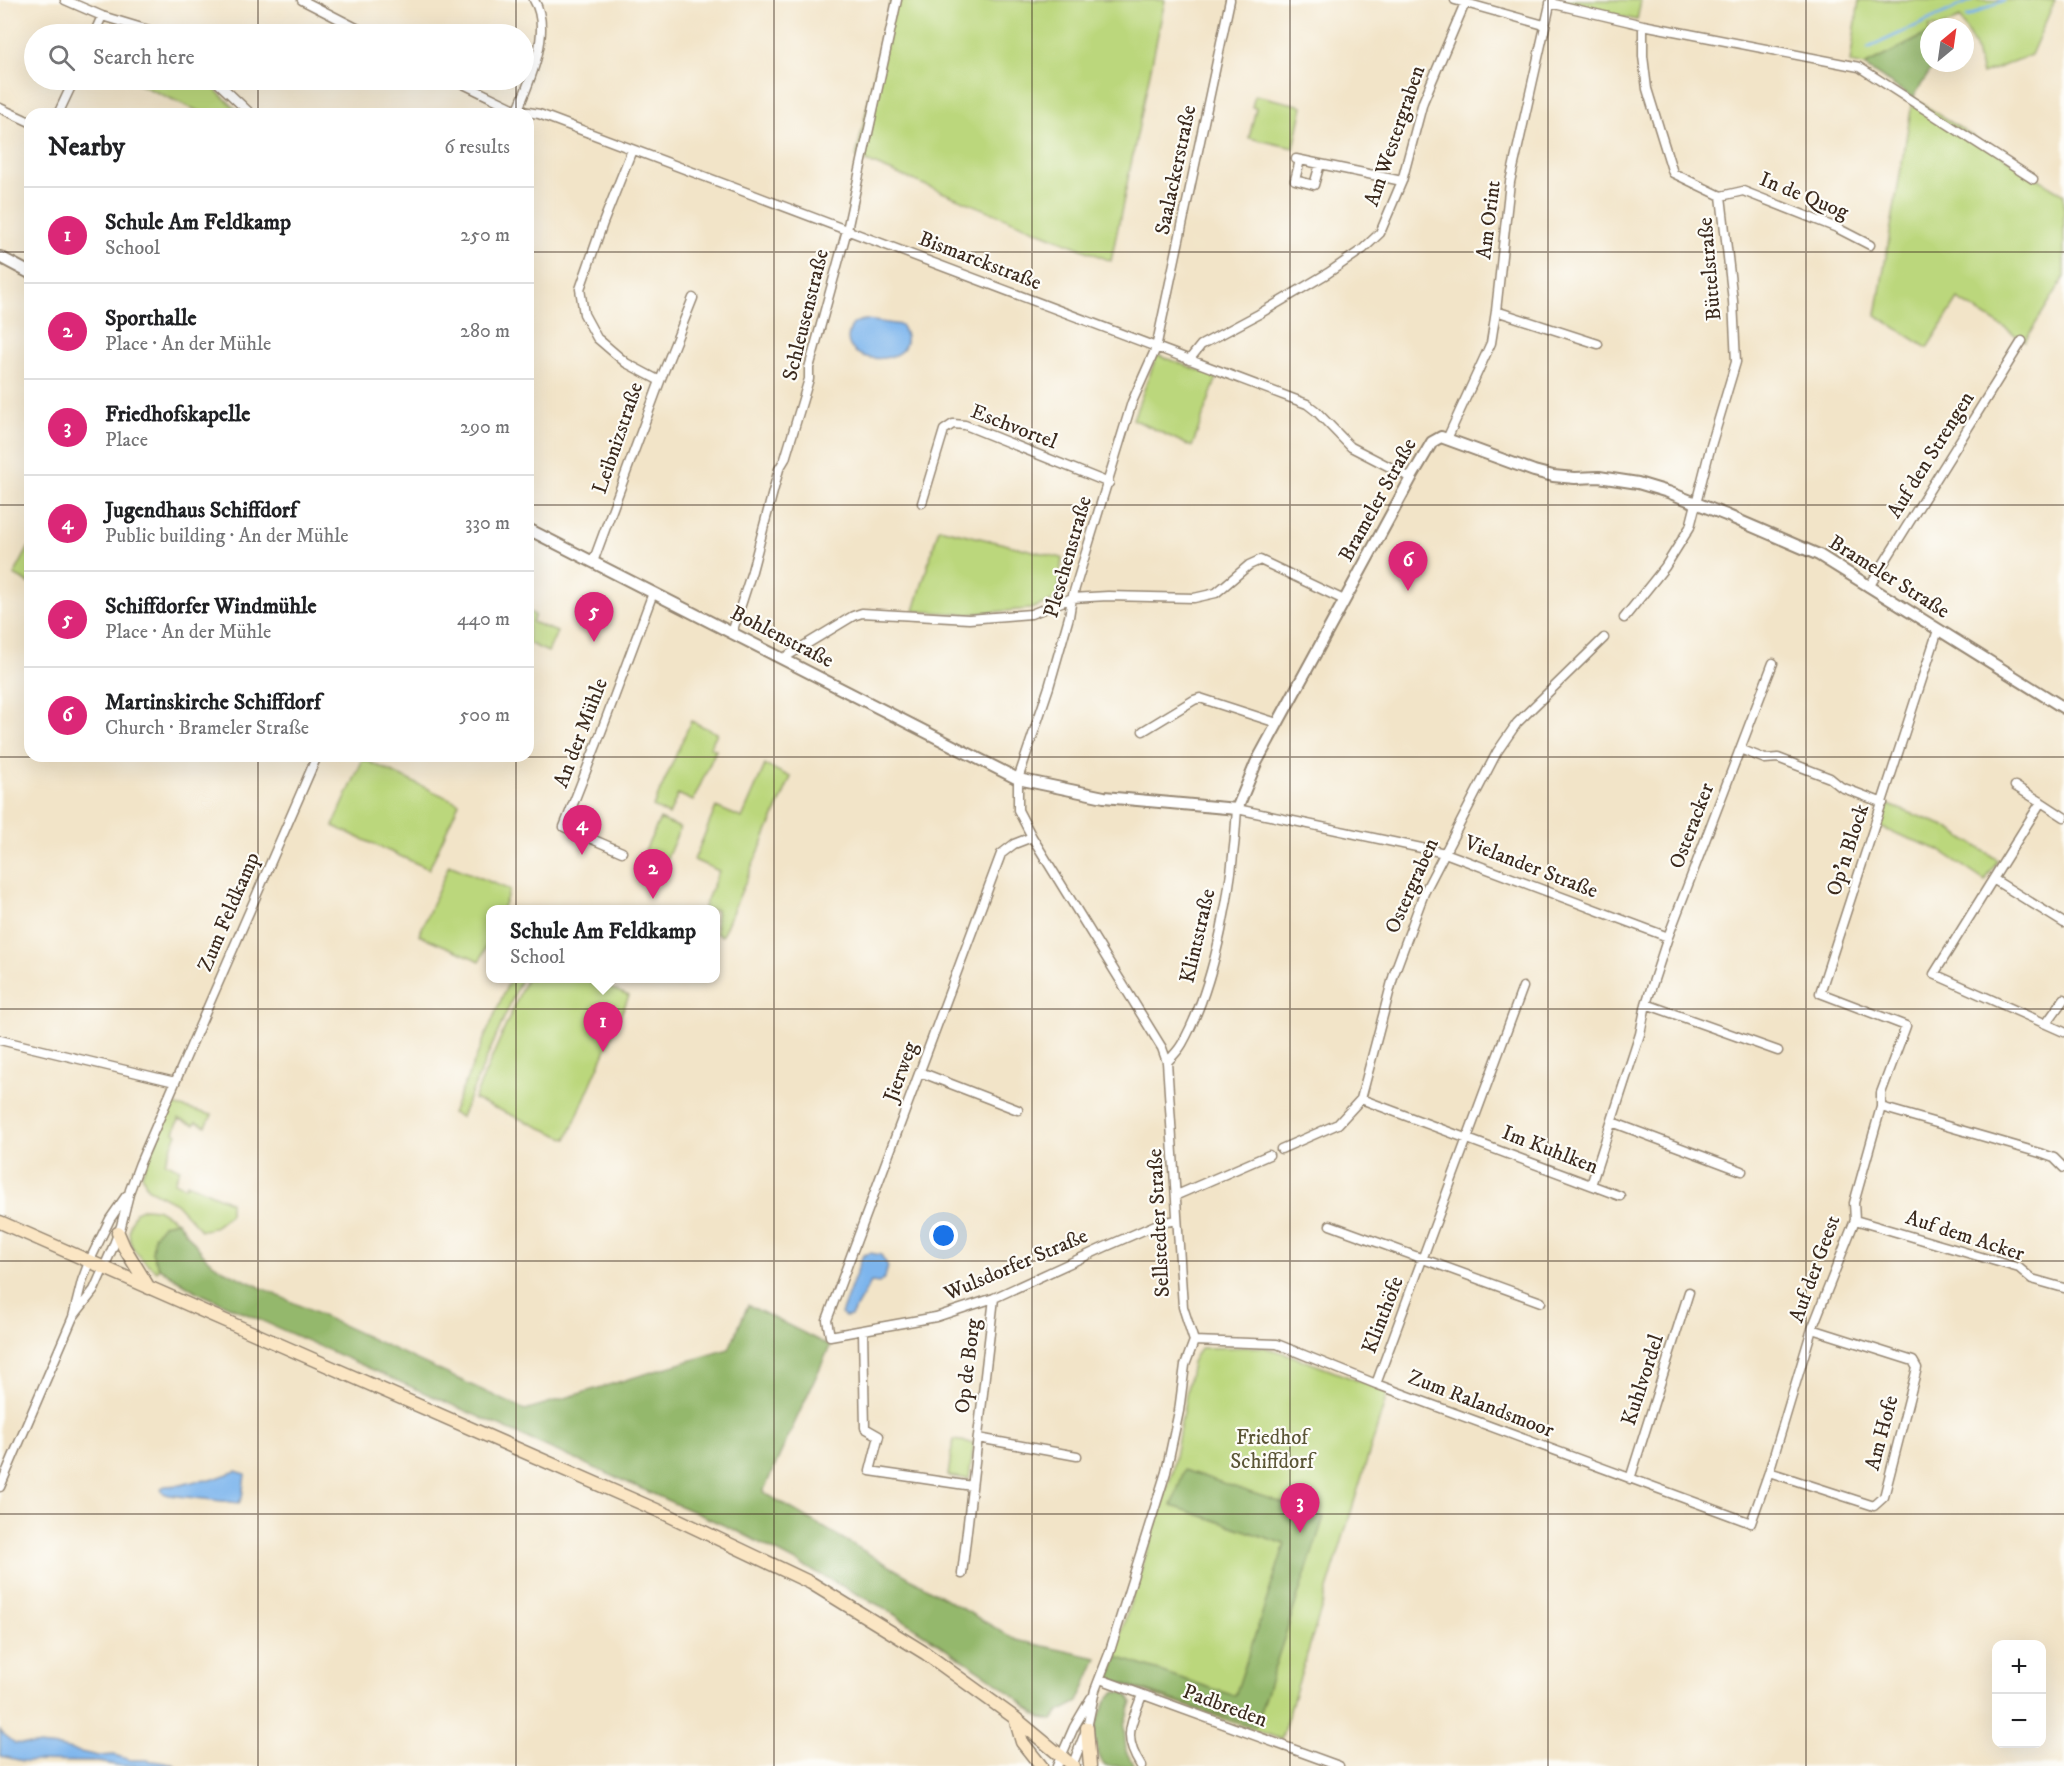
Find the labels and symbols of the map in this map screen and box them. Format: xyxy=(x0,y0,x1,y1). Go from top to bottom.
north arrow xyxy=(1920,18,1974,72)
street label: Am Westergraben xyxy=(1359,62,1431,210)
street label: Saalackerstraße xyxy=(1150,103,1202,237)
street label: In de Quog xyxy=(1756,166,1853,226)
street label: Am Orint xyxy=(1471,179,1507,261)
street label: Büttelstraße xyxy=(1693,216,1727,322)
street label: Bismarckstraße xyxy=(915,226,1045,296)
street label: Schleusenstraße xyxy=(777,246,835,383)
street label: Leibnizstraße xyxy=(587,378,649,497)
street label: Auf den Strengen xyxy=(1882,387,1980,523)
street label: Eschvortel xyxy=(967,399,1062,456)
street label: Brameler Straße xyxy=(1333,433,1423,566)
street label: Pleschenstraße xyxy=(1038,493,1098,621)
street label: Brameler Straße xyxy=(1824,530,1954,625)
pin: 6 xyxy=(1388,542,1428,591)
pin: 5 xyxy=(574,592,614,642)
street label: Bohlenstraße xyxy=(726,600,838,674)
street label: An der Mühle xyxy=(548,674,614,792)
street label: Osteracker xyxy=(1664,779,1720,873)
street label: Op'n Block xyxy=(1821,800,1875,899)
pin: 4 xyxy=(562,806,602,855)
street label: Vielander Straße xyxy=(1460,829,1602,904)
street label: Ostergraben xyxy=(1379,834,1445,938)
street label: Zum Feldkamp xyxy=(192,848,266,976)
pin: 2 xyxy=(634,850,672,899)
street label: Klintstraße xyxy=(1175,886,1222,986)
pin: 1 xyxy=(584,1002,622,1052)
street label: Jierweg xyxy=(877,1038,924,1108)
street label: Im Kuhlken xyxy=(1498,1120,1602,1180)
street label: Sellstedter Straße xyxy=(1142,1148,1176,1298)
street label: Auf dem Acker xyxy=(1902,1205,2028,1267)
street label: Auf der Geest xyxy=(1784,1212,1846,1326)
your location xyxy=(929,1221,958,1250)
street label: Wulsdorfer Straße xyxy=(939,1223,1092,1307)
street label: Klinthöfe xyxy=(1356,1273,1410,1357)
street label: Op de Borg xyxy=(949,1316,987,1415)
street label: Kuhlvordel xyxy=(1616,1330,1670,1429)
street label: Zum Ralandsmoor xyxy=(1404,1364,1558,1444)
street label: Am Hofe xyxy=(1860,1392,1905,1473)
park label: Friedhof Schiffdorf xyxy=(1230,1425,1317,1475)
pin: 3 xyxy=(1280,1484,1320,1533)
street label: Padbreden xyxy=(1179,1679,1271,1733)

